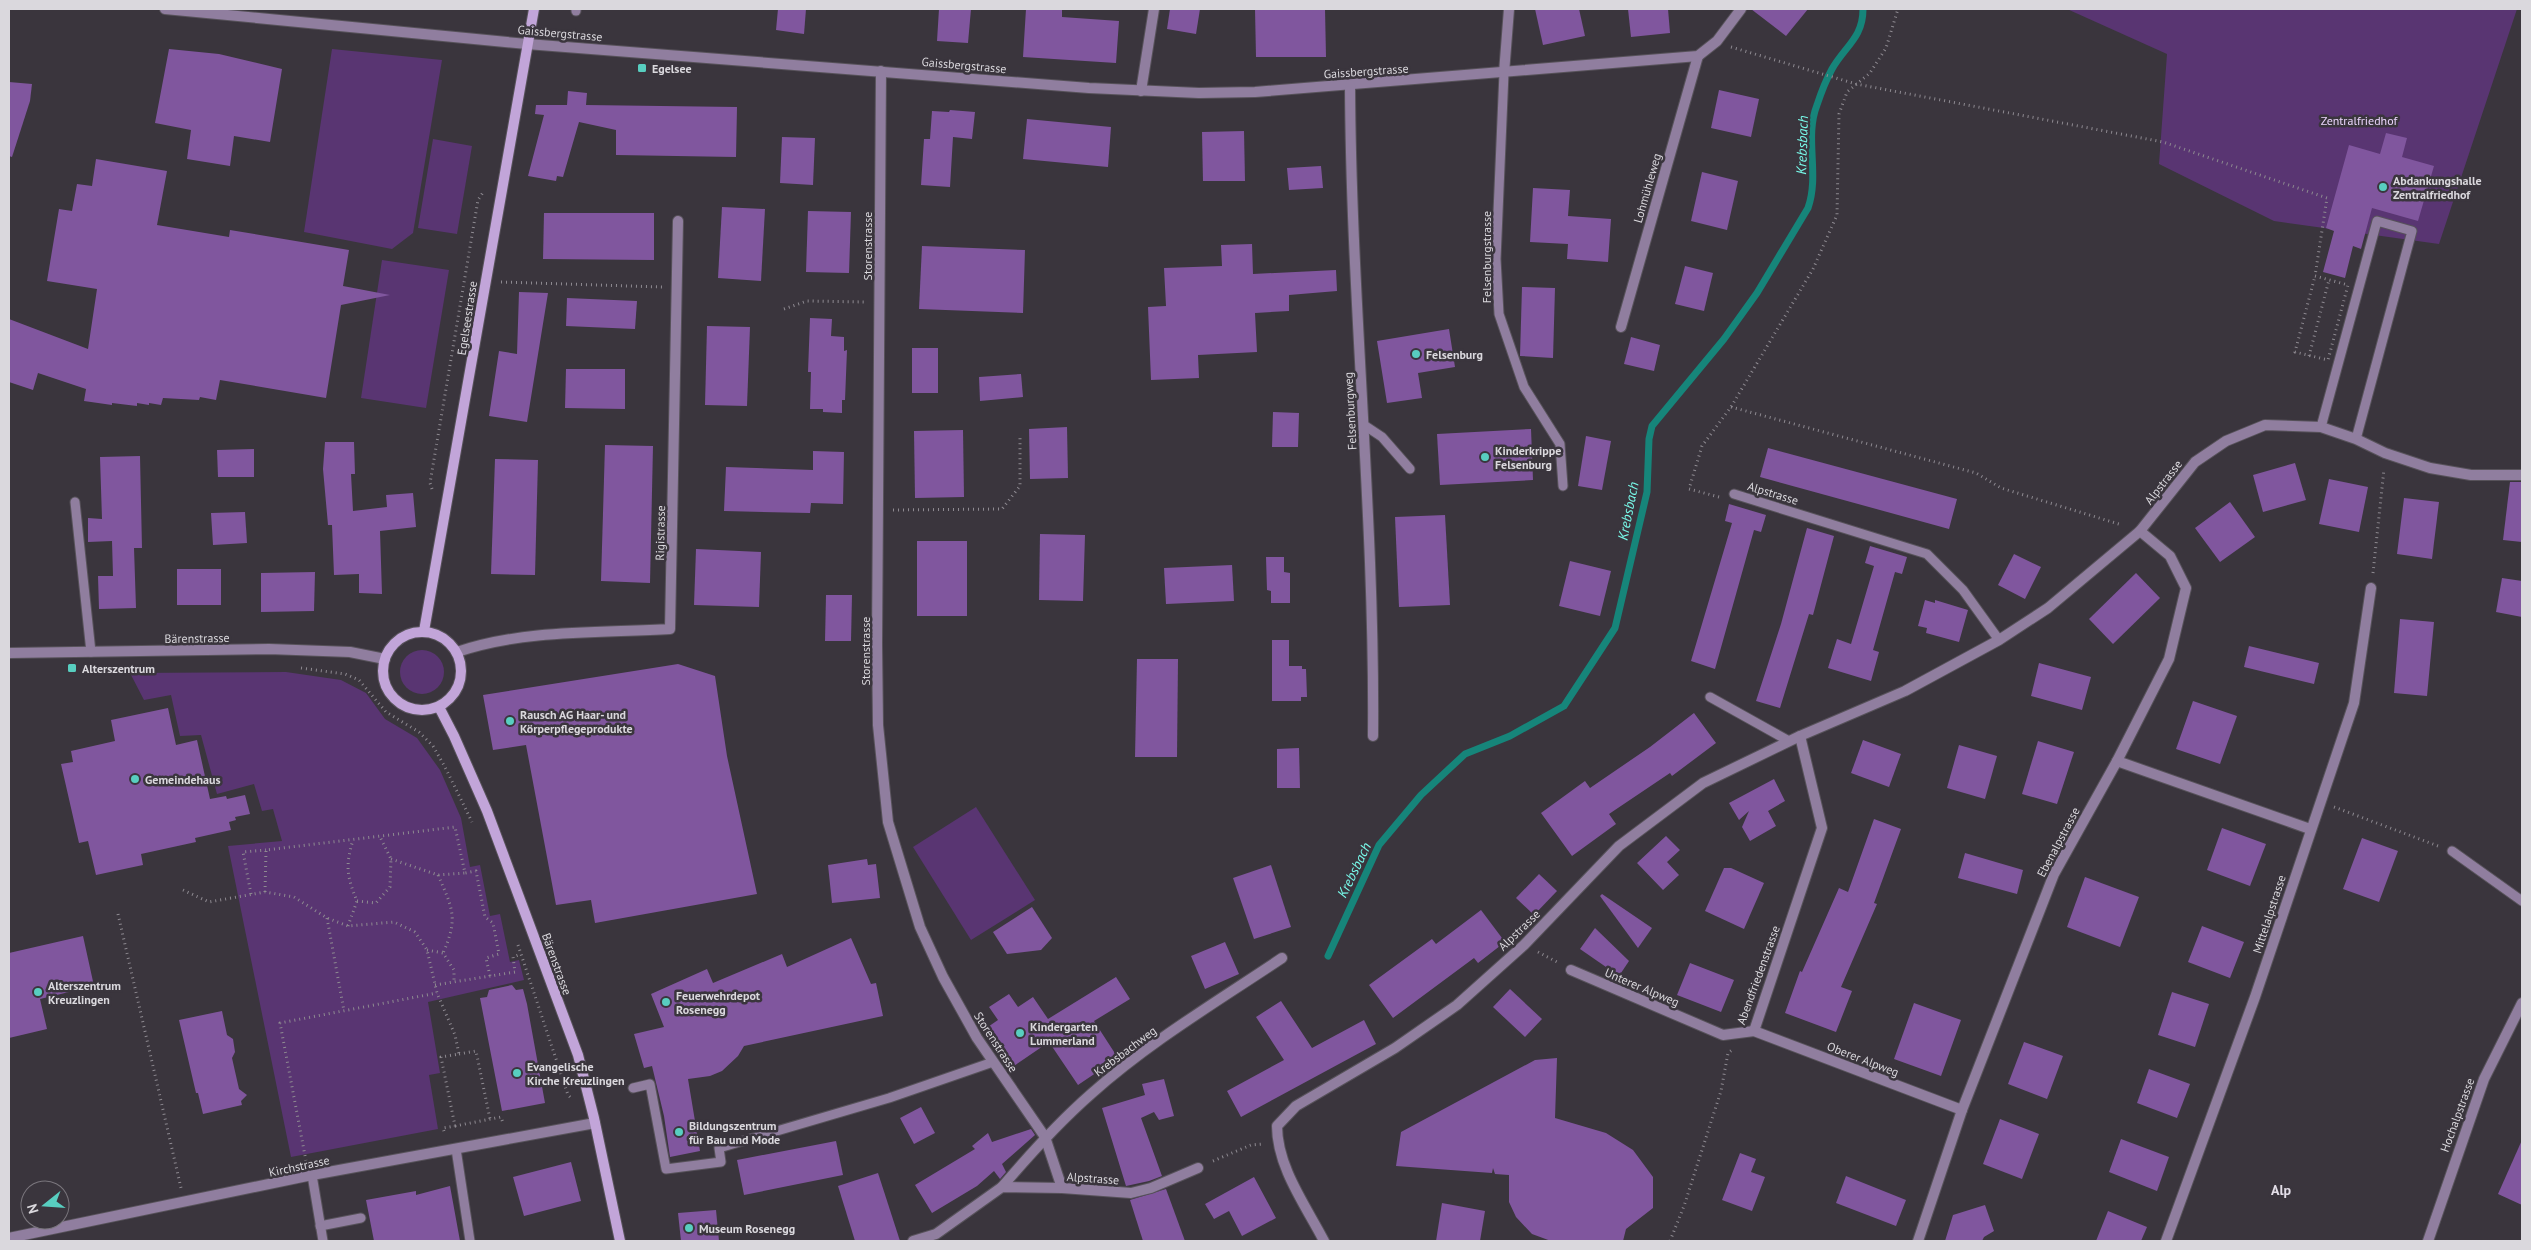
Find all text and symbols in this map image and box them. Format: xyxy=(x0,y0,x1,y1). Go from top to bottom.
street label: Gaissbergstrasse xyxy=(517,22,603,44)
street label: Gaissbergstrasse xyxy=(921,54,1007,76)
place label: Egelsee xyxy=(652,61,692,76)
street label: Gaissbergstrasse xyxy=(1323,61,1409,81)
marker: Egelsee xyxy=(636,62,648,74)
park label: Zentralfriedhof xyxy=(2321,113,2398,128)
water label: Krebsbach xyxy=(1792,115,1812,175)
street label: Lohmühleweg xyxy=(1630,151,1664,225)
place label: Abdankungshalle Zentralfriedhof xyxy=(2393,173,2482,202)
marker: Abdankungshalle Zentralfriedhof xyxy=(2377,181,2389,193)
street label: Felsenburgstrasse xyxy=(1479,211,1494,303)
street label: Storenstrasse xyxy=(860,212,875,280)
street label: Egelseestrasse xyxy=(454,280,480,356)
place label: Felsenburg xyxy=(1426,347,1483,362)
marker: Felsenburg xyxy=(1410,348,1422,360)
street label: Felsenburgweg xyxy=(1340,372,1360,450)
place label: Kinderkrippe Felsenburg xyxy=(1495,443,1561,472)
marker: Kinderkrippe Felsenburg xyxy=(1479,451,1491,463)
street label: Alpstrasse xyxy=(2141,457,2185,507)
street label: Alpstrasse xyxy=(1746,478,1800,508)
water label: Krebsbach xyxy=(1614,480,1642,542)
street label: Rigistrasse xyxy=(652,505,668,561)
street label: Storenstrasse xyxy=(858,617,873,685)
street label: Bärenstrasse xyxy=(164,630,230,646)
place label: Alterszentrum xyxy=(82,661,155,676)
marker: Alterszentrum xyxy=(66,662,78,674)
place label: Rausch AG Haar- und Körperpflegeprodukte xyxy=(520,707,633,736)
marker: Rausch AG Haar- und Körperpflegeprodukte xyxy=(504,715,516,727)
place label: Gemeindehaus xyxy=(145,772,221,787)
marker: Gemeindehaus xyxy=(129,773,141,785)
street label: Ebenalpstrasse xyxy=(2033,805,2083,879)
water label: Krebsbach xyxy=(1333,839,1375,901)
street label: Mittelalpstrasse xyxy=(2249,873,2289,955)
street label: Alpstrasse xyxy=(1495,906,1543,954)
street label: Abendfriedenstrasse xyxy=(1733,923,1783,1027)
street label: Bärenstrasse xyxy=(539,931,575,997)
street label: Unterer Alpweg xyxy=(1602,965,1682,1009)
place label: Alterszentrum Kreuzlingen xyxy=(48,978,121,1007)
marker: Alterszentrum Kreuzlingen xyxy=(32,986,44,998)
place label: Feuerwehrdepot Rosenegg xyxy=(676,988,761,1017)
marker: Feuerwehrdepot Rosenegg xyxy=(660,996,672,1008)
street label: Storenstrasse xyxy=(971,1009,1021,1075)
place label: Kindergarten Lummerland xyxy=(1030,1019,1098,1048)
street label: Krebsbachweg xyxy=(1091,1023,1159,1079)
marker: Kindergarten Lummerland xyxy=(1014,1027,1026,1039)
street label: Oberer Alpweg xyxy=(1825,1038,1901,1080)
place label: Evangelische Kirche Kreuzlingen xyxy=(527,1059,625,1088)
marker: Evangelische Kirche Kreuzlingen xyxy=(511,1067,523,1079)
street label: Hochalpstrasse xyxy=(2437,1076,2477,1154)
place label: Bildungszentrum für Bau und Mode xyxy=(689,1118,780,1147)
marker: Bildungszentrum für Bau und Mode xyxy=(673,1126,685,1138)
street label: Kirchstrasse xyxy=(267,1152,331,1180)
street label: Alpstrasse xyxy=(1066,1169,1120,1187)
north arrow xyxy=(20,1180,70,1230)
district label: Alp xyxy=(2271,1181,2292,1199)
text: N xyxy=(23,1202,43,1216)
place label: Museum Rosenegg xyxy=(699,1221,795,1236)
marker: Museum Rosenegg xyxy=(683,1222,695,1234)

